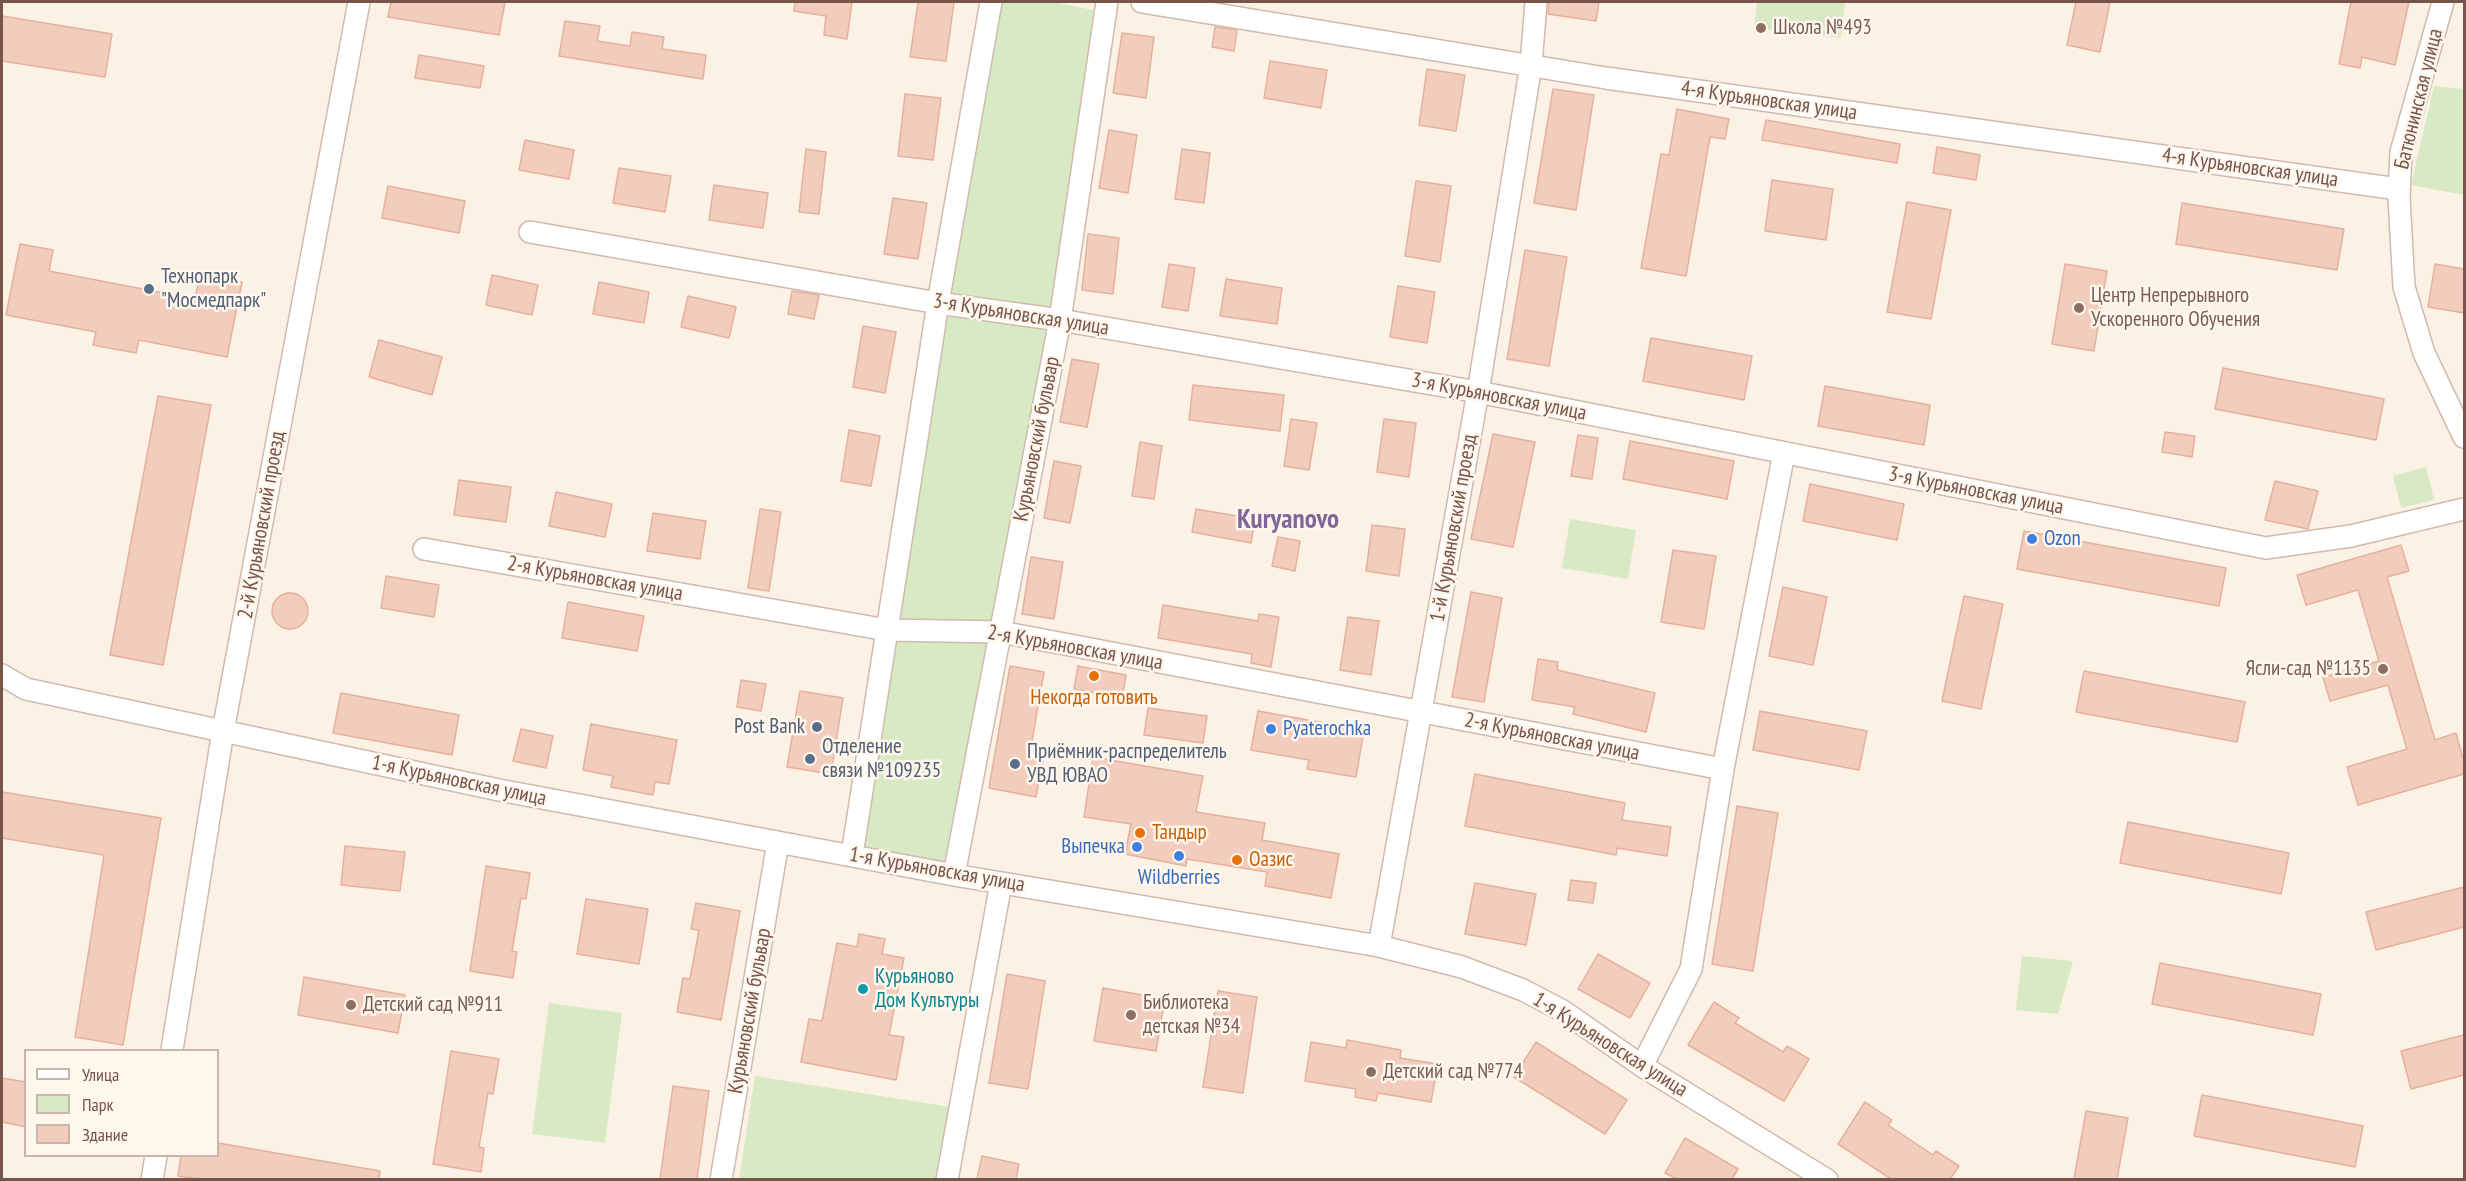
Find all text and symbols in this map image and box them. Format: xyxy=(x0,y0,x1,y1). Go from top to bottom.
place label: Школа №493 xyxy=(1773,15,1872,41)
marker: Школа №493 xyxy=(1754,21,1768,35)
street label: Батюнинская улица xyxy=(2389,26,2449,172)
street label: 4-я Курьяновская улица xyxy=(1679,76,1859,126)
street label: 4-я Курьяновская улица xyxy=(2160,143,2340,193)
place label: Технопарк "Мосмедпарк" xyxy=(161,264,266,314)
marker: Технопарк "Мосмедпарк" xyxy=(142,282,156,296)
place label: Центр Непрерывного Ускоренного Обучения xyxy=(2091,283,2260,333)
street label: 3-я Курьяновская улица xyxy=(931,289,1111,341)
marker: Центр Непрерывного Ускоренного Обучения xyxy=(2072,301,2086,315)
street label: Курьяновский бульвар xyxy=(1009,354,1065,524)
street label: 3-я Курьяновская улица xyxy=(1409,368,1589,426)
street label: 2-й Курьяновский проезд xyxy=(233,429,291,621)
street label: 1-й Курьяновский проезд xyxy=(1425,432,1483,624)
street label: 3-я Курьяновская улица xyxy=(1886,462,2066,520)
district label: Kuryanovo xyxy=(1237,504,1339,536)
place label: Ozon xyxy=(2044,526,2081,552)
marker: Ozon xyxy=(2025,532,2039,546)
street label: 2-я Курьяновская улица xyxy=(505,551,685,607)
street label: 2-я Курьяновская улица xyxy=(985,620,1165,676)
place label: Ясли-сад №1135 xyxy=(2245,656,2371,682)
marker: Ясли-сад №1135 xyxy=(2376,662,2390,676)
marker: Некогда готовить xyxy=(1087,669,1101,683)
place label: Некогда готовить xyxy=(1030,685,1158,711)
street label: 2-я Курьяновская улица xyxy=(1462,708,1642,766)
place label: Post Bank xyxy=(734,714,805,740)
place label: Pyaterochka xyxy=(1283,716,1371,742)
marker: Post Bank xyxy=(810,720,824,734)
marker: Pyaterochka xyxy=(1264,722,1278,736)
place label: Отделение связи №109235 xyxy=(822,734,941,784)
place label: Приёмник-распределитель УВД ЮВАО xyxy=(1027,739,1227,789)
street label: 1-я Курьяновская улица xyxy=(369,750,549,812)
marker: Отделение связи №109235 xyxy=(803,752,817,766)
marker: Приёмник-распределитель УВД ЮВАО xyxy=(1008,757,1022,771)
place label: Тандыр xyxy=(1152,820,1207,846)
marker: Тандыр xyxy=(1133,826,1147,840)
place label: Выпечка xyxy=(1061,834,1125,860)
marker: Выпечка xyxy=(1130,840,1144,854)
street label: 1-я Курьяновская улица xyxy=(847,842,1027,898)
place label: Оазис xyxy=(1249,847,1293,873)
marker: Wildberries xyxy=(1172,849,1186,863)
marker: Оазис xyxy=(1230,853,1244,867)
place label: Wildberries xyxy=(1138,865,1220,891)
street label: Курьяновский бульвар xyxy=(723,926,777,1096)
place label: Курьяново Дом Культуры xyxy=(875,964,979,1014)
marker: Курьяново Дом Культуры xyxy=(856,982,870,996)
street label: 1-я Курьяновская улица xyxy=(1528,987,1692,1103)
place label: Библиотека детская №34 xyxy=(1143,990,1240,1040)
place label: Детский сад №911 xyxy=(363,992,503,1018)
marker: Детский сад №911 xyxy=(344,998,358,1012)
marker: Библиотека детская №34 xyxy=(1124,1008,1138,1022)
legend xyxy=(24,1049,219,1157)
place label: Детский сад №774 xyxy=(1383,1059,1523,1085)
text: Улица xyxy=(82,1063,119,1086)
marker: Детский сад №774 xyxy=(1364,1065,1378,1079)
text: Парк xyxy=(82,1093,113,1116)
text: Здание xyxy=(82,1123,128,1146)

